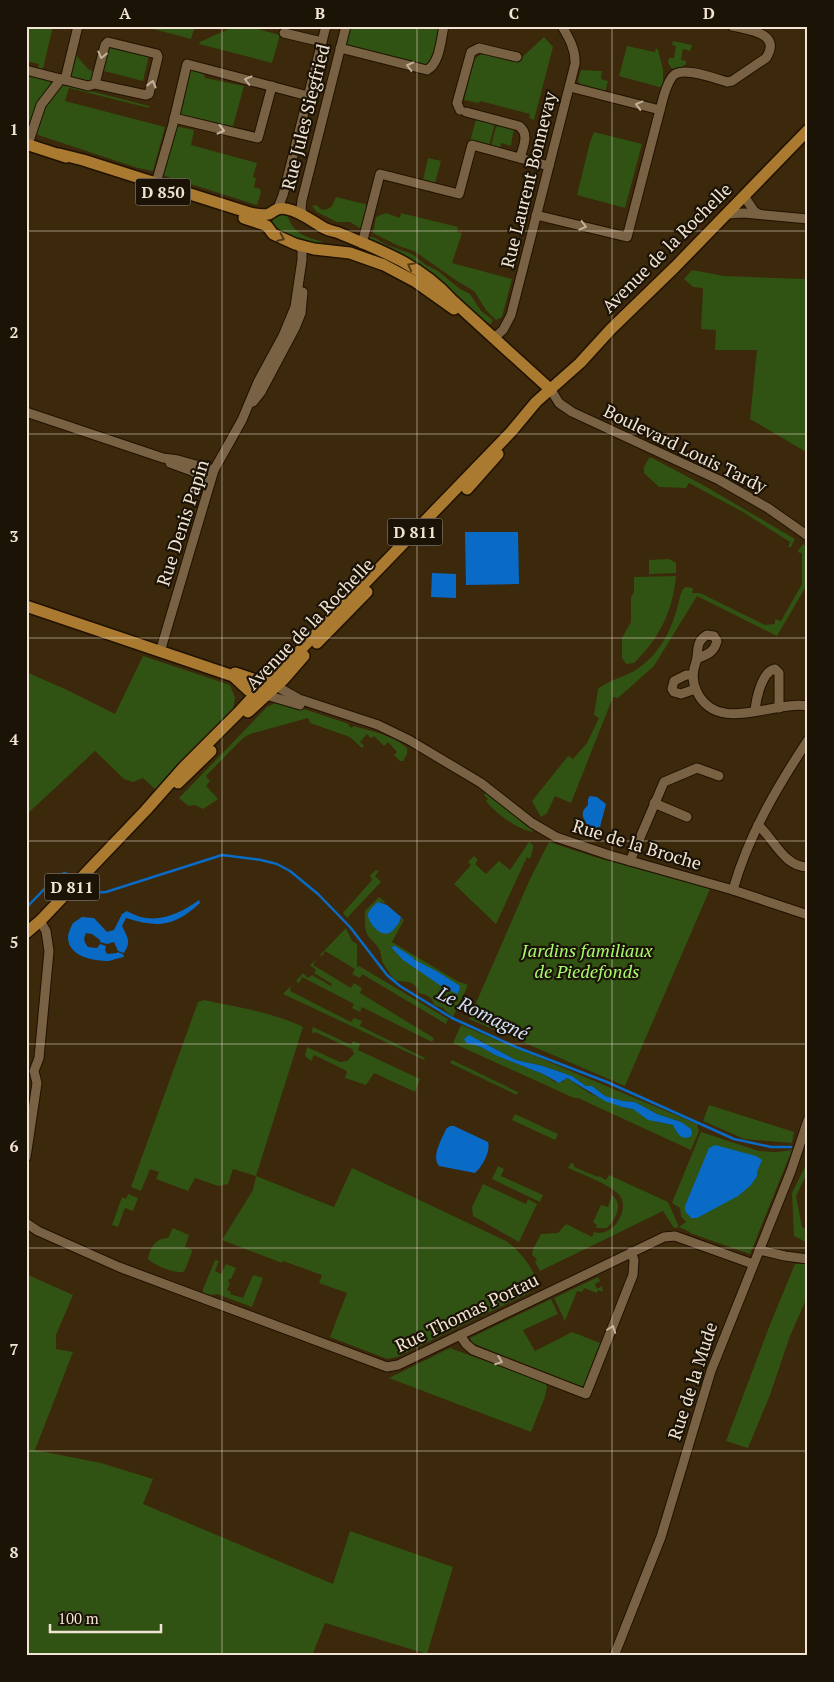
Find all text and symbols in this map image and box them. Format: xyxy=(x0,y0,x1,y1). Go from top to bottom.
text: A xyxy=(119,2,131,24)
text: B xyxy=(315,2,325,24)
text: C xyxy=(509,2,519,24)
text: D xyxy=(703,2,715,24)
street label: Rue Jules Siegfried xyxy=(275,41,335,192)
one-way arrow xyxy=(97,50,108,59)
one-way arrow xyxy=(406,62,414,72)
one-way arrow xyxy=(243,75,252,86)
one-way arrow xyxy=(146,81,156,89)
street label: Rue Laurent Bonnevay xyxy=(495,88,562,270)
one-way arrow xyxy=(635,100,644,111)
text: 1 xyxy=(9,118,19,140)
one-way arrow xyxy=(217,124,226,135)
street label: Avenue de la Rochelle xyxy=(596,177,737,318)
road number: D 850 xyxy=(136,178,190,206)
one-way arrow xyxy=(579,220,588,231)
one-way arrow xyxy=(276,232,285,242)
one-way arrow xyxy=(407,262,416,272)
text: 2 xyxy=(9,321,19,343)
street label: Boulevard Louis Tardy xyxy=(600,398,772,498)
street label: Rue Denis Papin xyxy=(150,456,214,589)
road number: D 811 xyxy=(388,518,442,546)
text: 3 xyxy=(9,525,19,547)
street label: Avenue de la Rochelle xyxy=(240,552,379,694)
text: 4 xyxy=(9,728,19,750)
street label: Rue de la Broche xyxy=(570,813,705,875)
road number: D 811 xyxy=(44,874,100,900)
text: 5 xyxy=(9,931,19,953)
park label: Jardins familiaux de Piedefonds xyxy=(521,938,653,983)
water label: Le Romagné xyxy=(433,979,533,1046)
text: 6 xyxy=(9,1135,19,1157)
street label: Rue Thomas Portau xyxy=(391,1267,542,1357)
street label: Rue de la Mude xyxy=(662,1319,722,1443)
one-way arrow xyxy=(605,1325,616,1334)
text: 7 xyxy=(9,1338,19,1360)
one-way arrow xyxy=(494,1355,503,1365)
text: 8 xyxy=(9,1541,19,1563)
scale bar xyxy=(50,1602,161,1634)
text: 100 m xyxy=(58,1608,99,1628)

